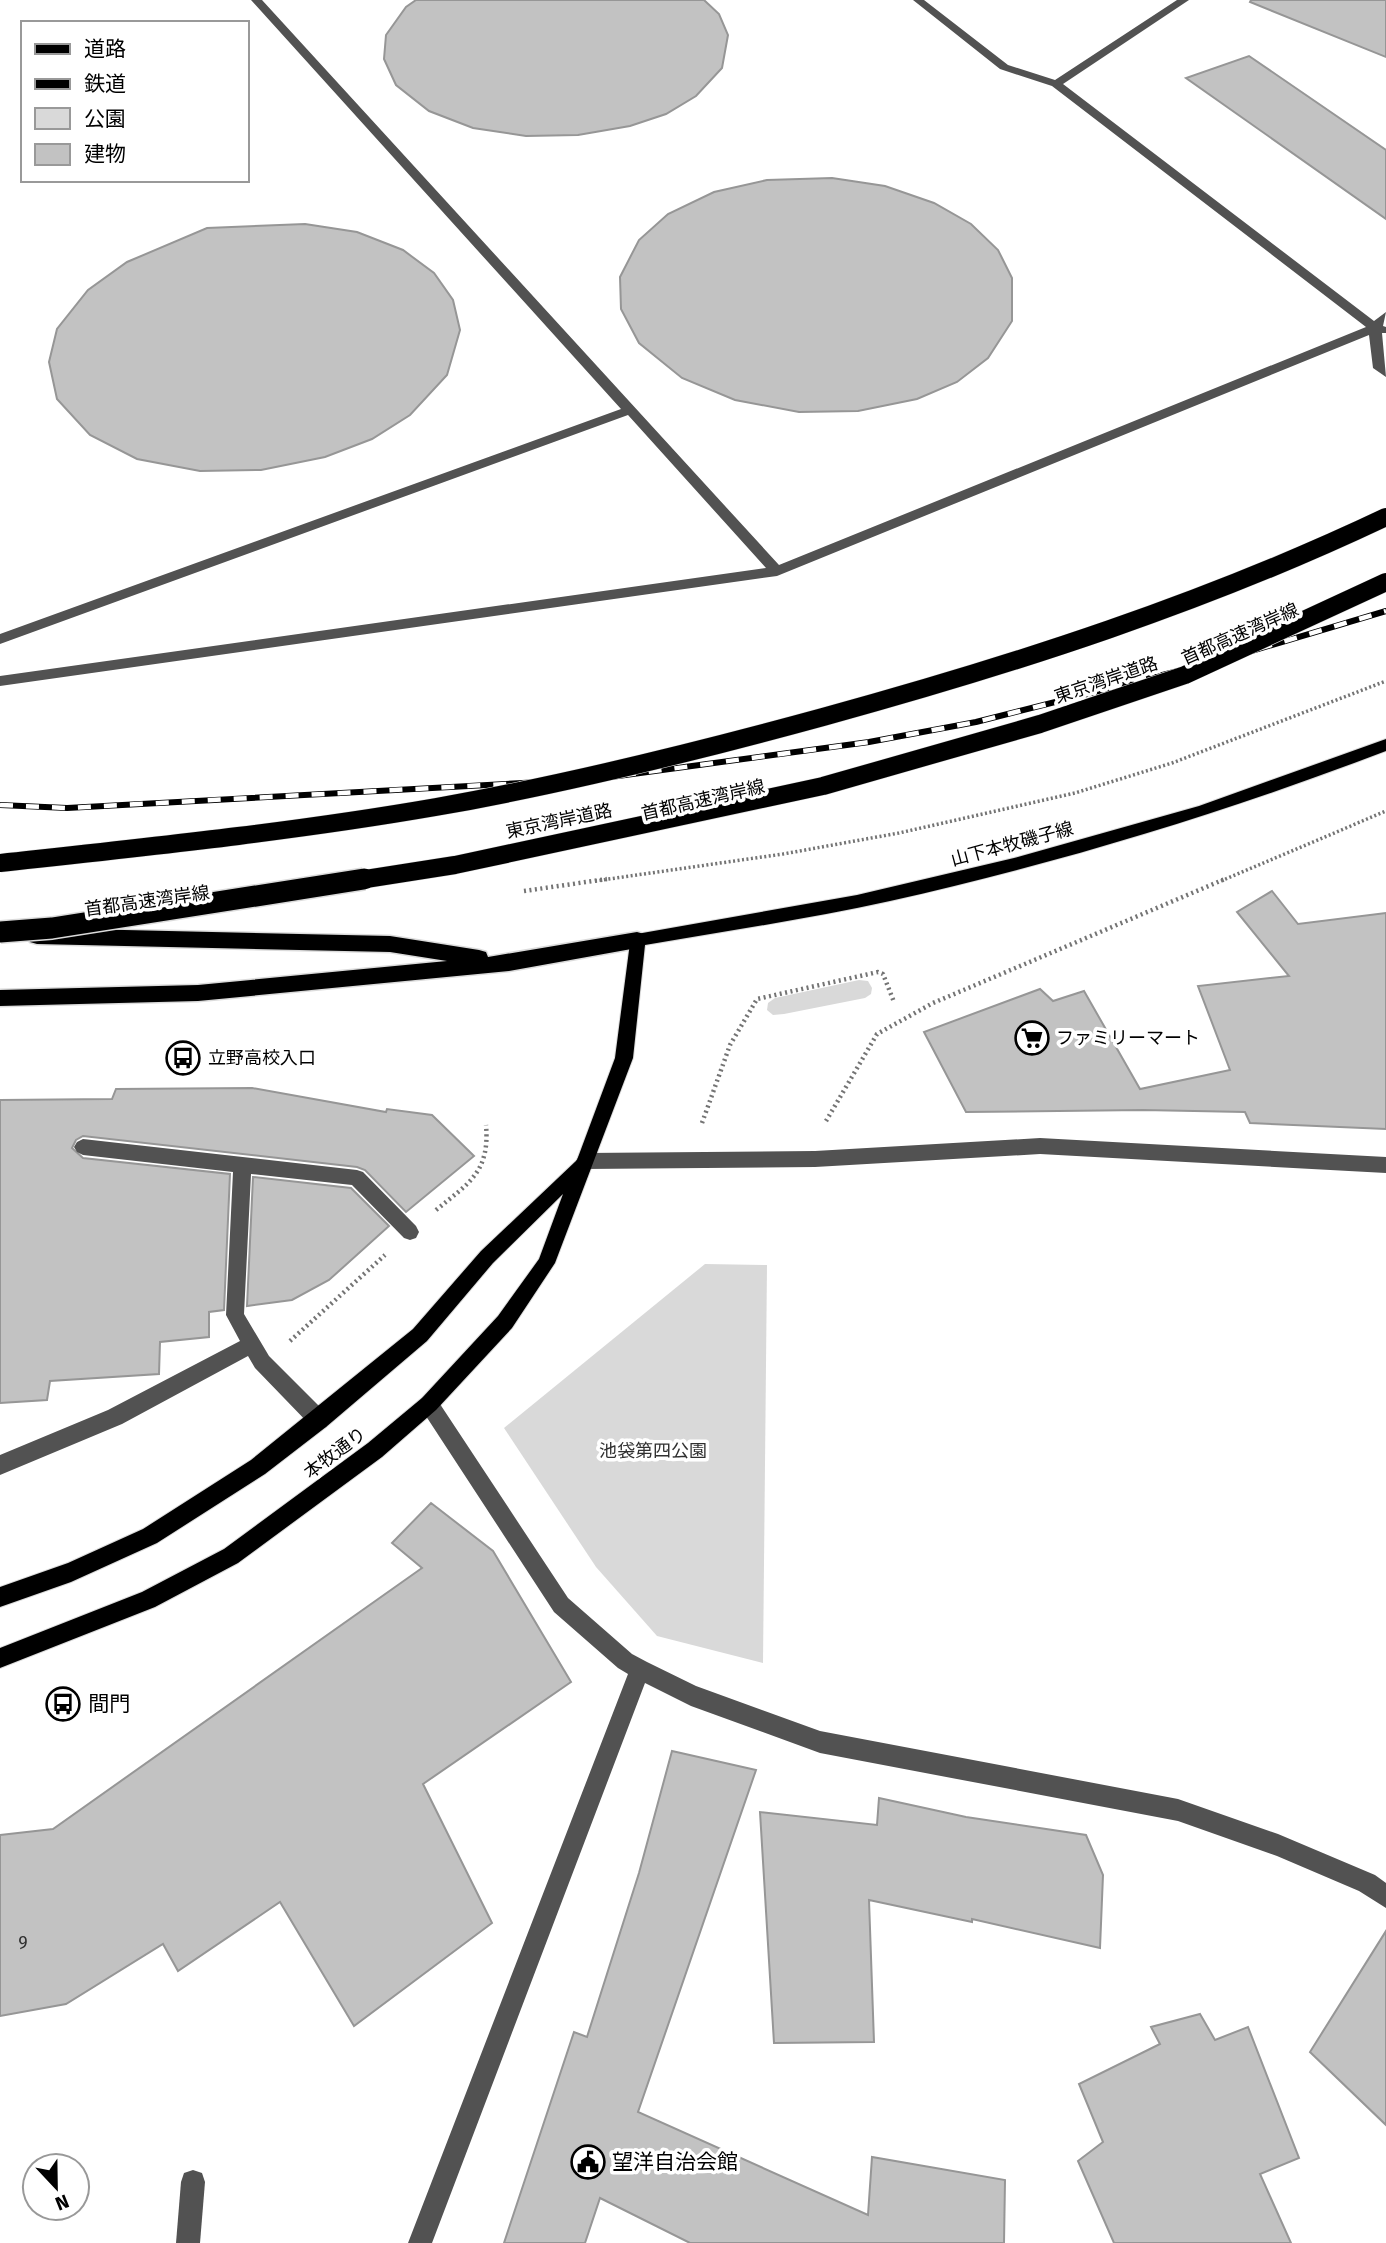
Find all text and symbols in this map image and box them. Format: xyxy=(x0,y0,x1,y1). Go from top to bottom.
legend xyxy=(21,21,248,182)
text: 道路 xyxy=(84,36,126,62)
text: 鉄道 xyxy=(84,71,126,97)
text: 公園 xyxy=(84,106,126,132)
text: 建物 xyxy=(84,141,126,167)
street label: 首都高速湾岸線 xyxy=(1178,598,1302,670)
street label: 東京湾岸道路 xyxy=(1051,652,1161,708)
street label: 首都高速湾岸線 xyxy=(639,775,767,825)
street label: 東京湾岸道路 xyxy=(504,799,614,843)
street label: 山下本牧磯子線 xyxy=(948,817,1076,871)
street label: 首都高速湾岸線 xyxy=(83,881,211,921)
supermarket icon: ファミリーマート xyxy=(1013,1019,1051,1057)
place label: ファミリーマート xyxy=(1056,1027,1200,1049)
bus stop icon: 立野高校入口 xyxy=(164,1039,202,1077)
place label: 立野高校入口 xyxy=(208,1047,316,1069)
street label: 本牧通り xyxy=(300,1423,370,1483)
park label: 池袋第四公園 xyxy=(599,1440,707,1462)
bus stop icon: 間門 xyxy=(44,1685,82,1723)
place label: 間門 xyxy=(88,1691,130,1717)
house number: 9 xyxy=(18,1932,28,1954)
public building icon: 望洋自治会館 xyxy=(569,2143,607,2181)
place label: 望洋自治会館 xyxy=(612,2149,738,2175)
north arrow xyxy=(21,2152,91,2222)
text: N xyxy=(52,2189,72,2215)

